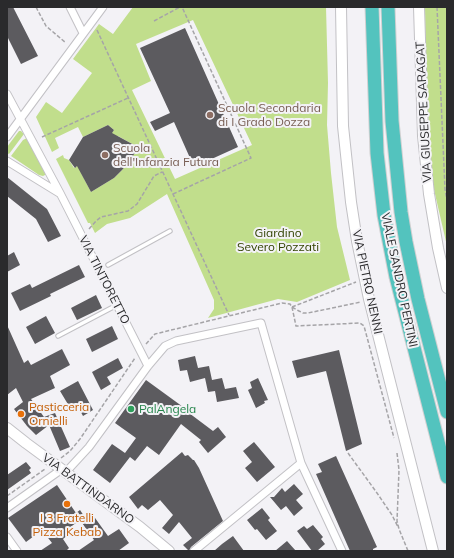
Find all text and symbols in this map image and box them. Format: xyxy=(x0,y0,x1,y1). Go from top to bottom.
street label: VIA GIUSEPPE SARAGAT xyxy=(413,41,435,183)
place label: Scuola Secondaria di I Grado Dozza xyxy=(218,101,321,129)
marker: Scuola Secondaria di I Grado Dozza xyxy=(205,110,215,120)
place label: Scuola dell'Infanzia Futura xyxy=(113,141,219,169)
marker: Scuola dell'Infanzia Futura xyxy=(100,150,110,160)
street label: VIALE SANDRO PERTINI xyxy=(378,211,420,349)
park label: Giardino Severo Pozzati xyxy=(237,226,319,254)
street label: VIA PIETRO NENNI xyxy=(349,229,385,335)
street label: VIA TINTORETTO xyxy=(75,233,133,327)
place label: Pasticceria Ornielli xyxy=(29,400,89,428)
place label: PalAngela xyxy=(139,402,196,416)
marker: PalAngela xyxy=(126,404,136,414)
marker: Pasticceria Ornielli xyxy=(16,409,26,419)
street label: VIA BATTINDARNO xyxy=(39,451,137,527)
marker: I 3 Fratelli Pizza Kebab xyxy=(62,499,72,509)
place label: I 3 Fratelli Pizza Kebab xyxy=(33,511,101,539)

